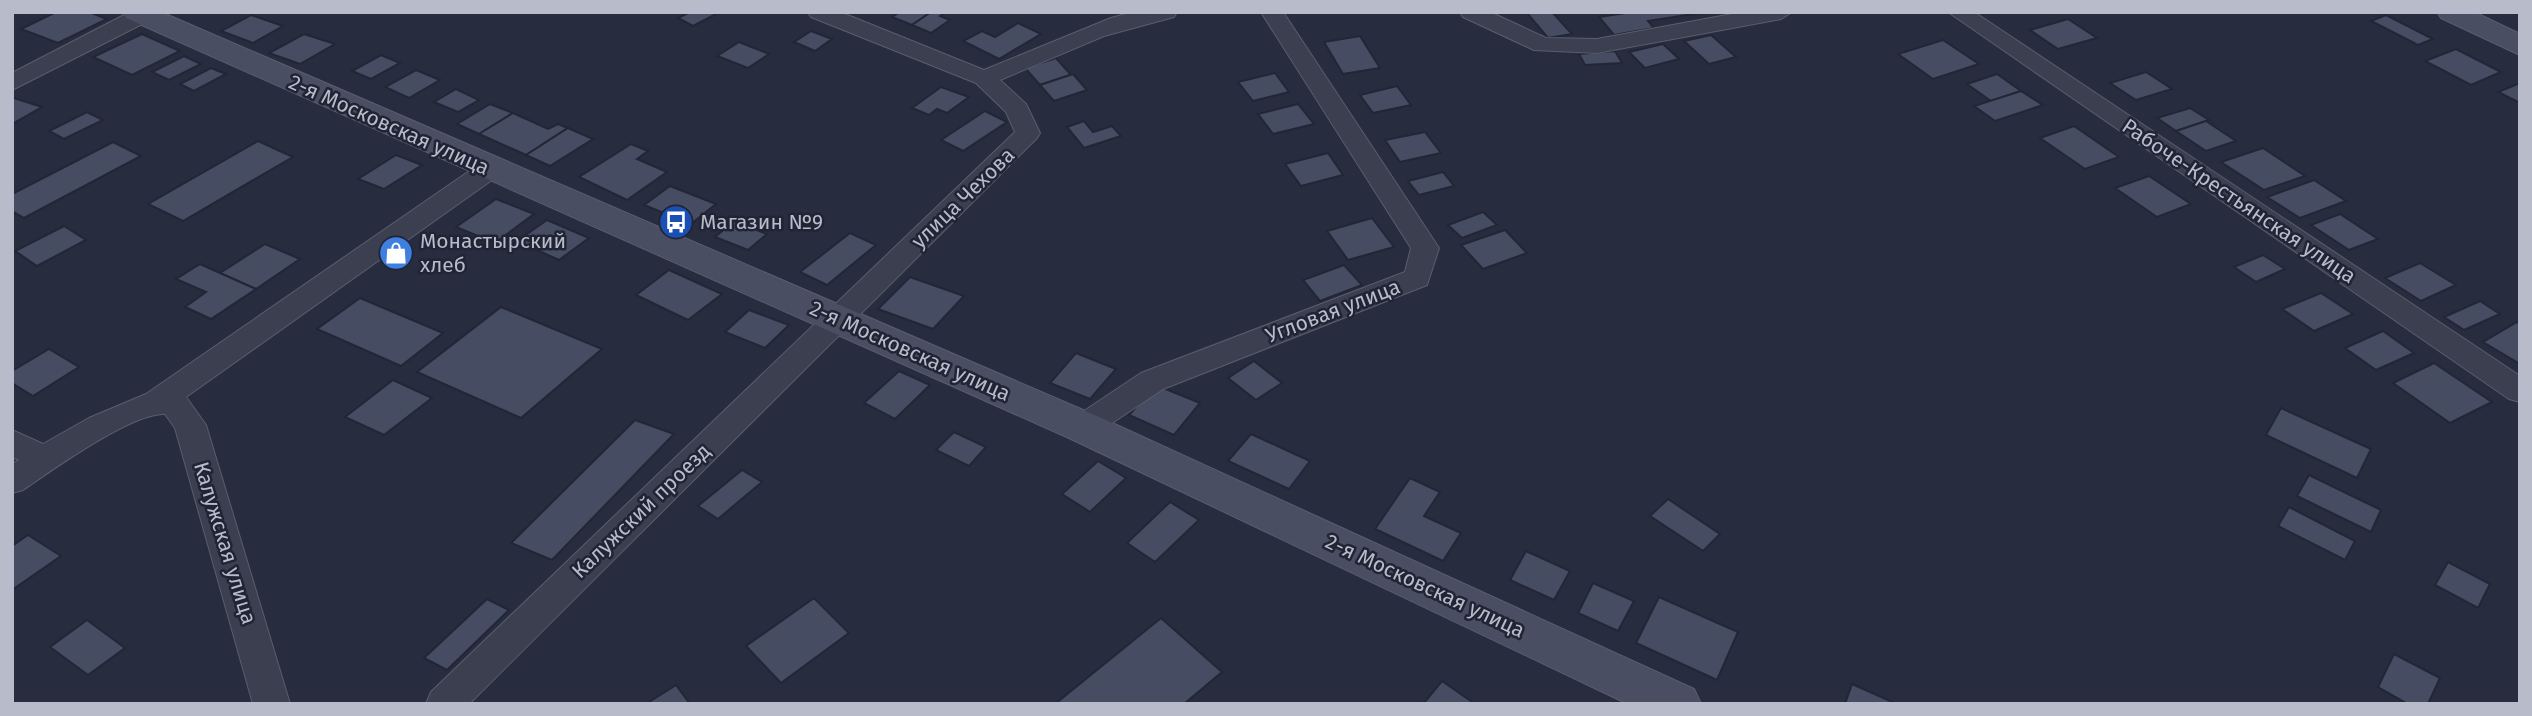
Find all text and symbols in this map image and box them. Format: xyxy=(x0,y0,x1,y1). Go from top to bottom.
street label: 2-я Московская улица xyxy=(285,69,493,181)
street label: Рабоче-Крестьянская улица xyxy=(2117,113,2361,289)
street label: улица Чехова xyxy=(906,142,1020,254)
bus stop icon: Магазин №9 xyxy=(657,203,695,241)
place label: Магазин №9 xyxy=(700,209,823,235)
place label: Монастырский хлеб xyxy=(420,228,566,278)
shop icon: Монастырский хлеб xyxy=(377,234,415,272)
street label: Угловая улица xyxy=(1262,273,1404,349)
street label: 2-я Московская улица xyxy=(806,295,1014,407)
street label: Калужский проезд xyxy=(566,438,716,584)
street label: Калужская улица xyxy=(188,459,262,627)
street label: 2-я Московская улица xyxy=(1321,528,1529,644)

